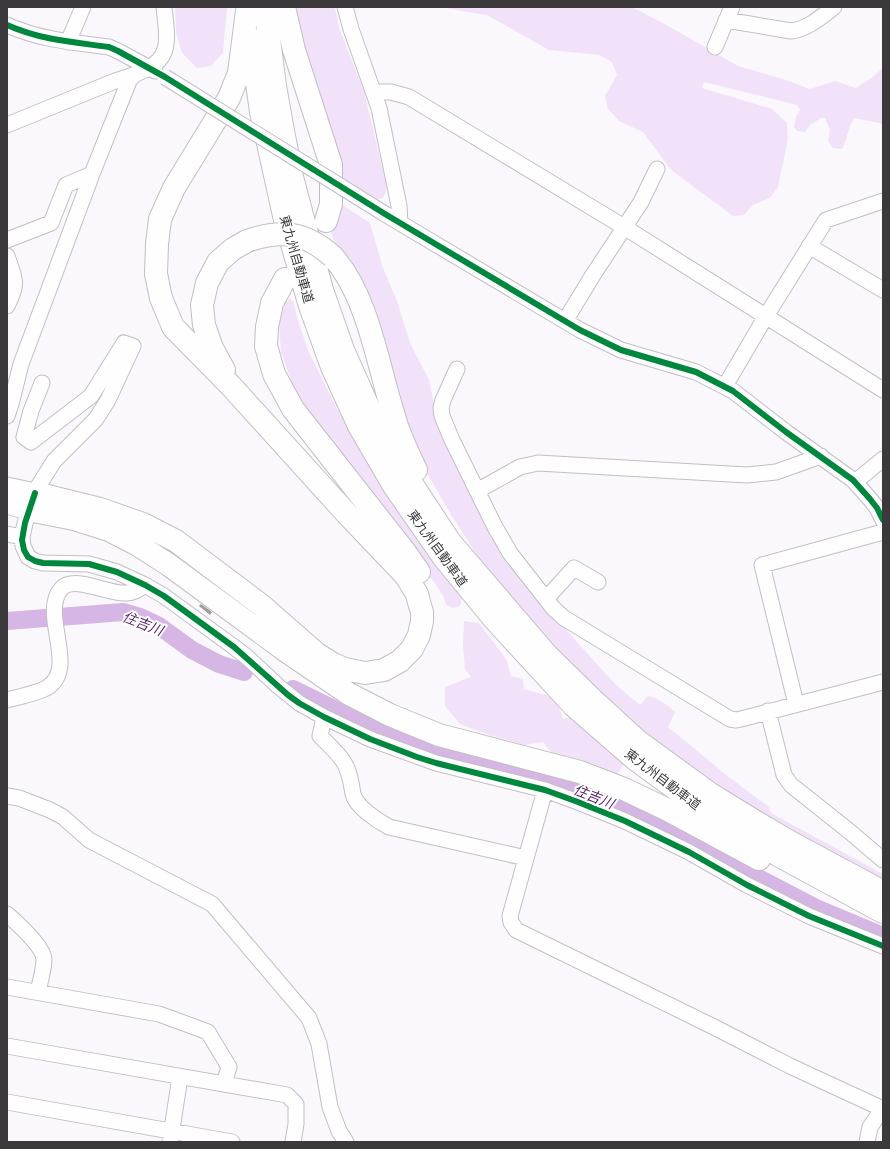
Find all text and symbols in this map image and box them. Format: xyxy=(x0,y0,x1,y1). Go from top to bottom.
street label: 東九州自動車道 xyxy=(276,213,318,305)
street label: 東九州自動車道 xyxy=(404,506,472,590)
water label: 住吉川 xyxy=(120,607,168,640)
street label: 東九州自動車道 xyxy=(621,744,705,814)
water label: 住吉川 xyxy=(571,779,619,813)

